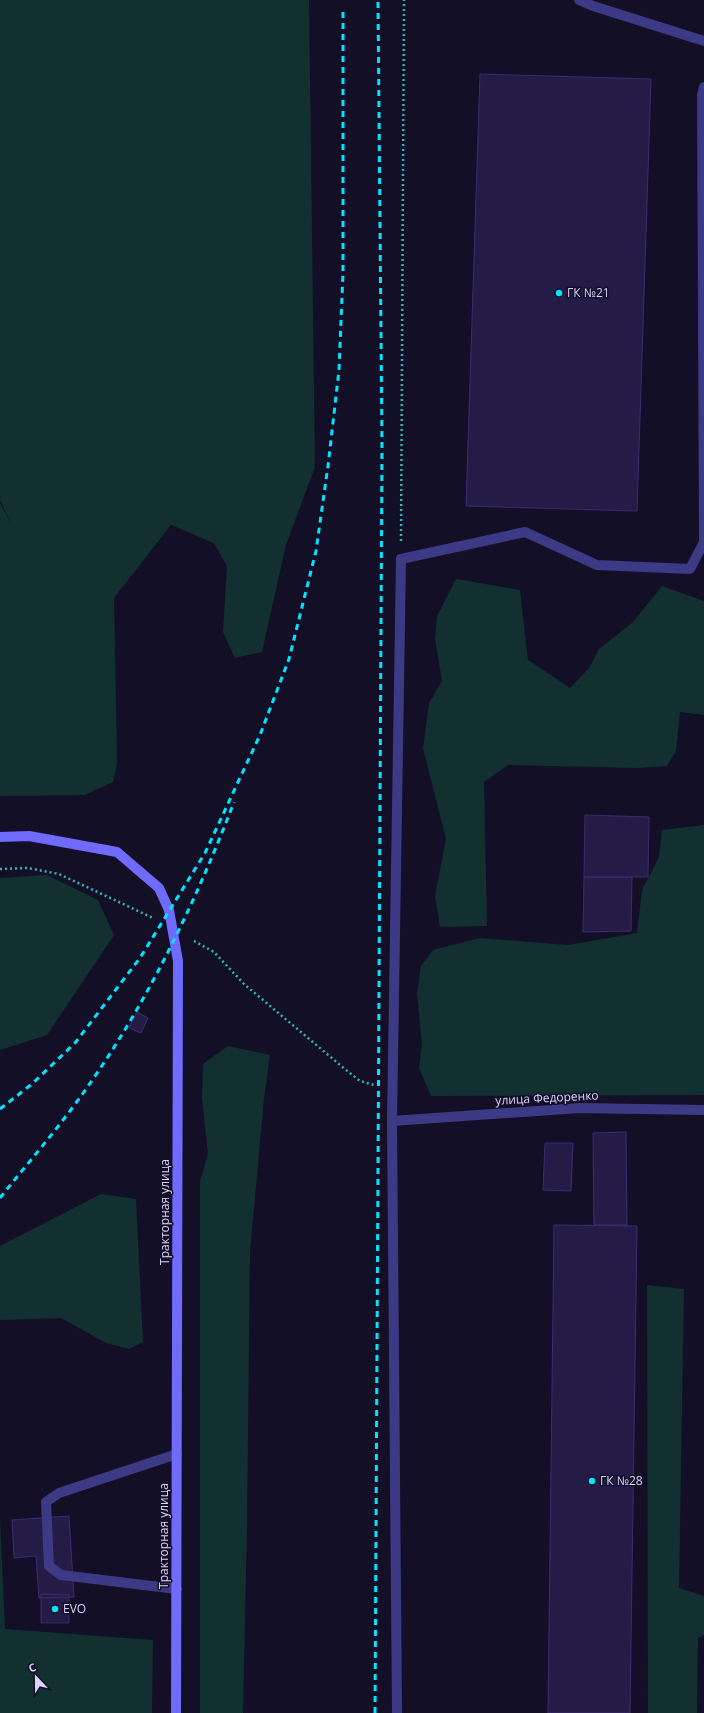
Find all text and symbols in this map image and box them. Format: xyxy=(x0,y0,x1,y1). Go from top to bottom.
place label: ГК №21 xyxy=(567,284,610,301)
marker: ГК №21 xyxy=(554,288,564,298)
street label: улица Федоренко xyxy=(495,1086,599,1109)
street label: Тракторная улица xyxy=(156,1159,173,1265)
place label: ГК №28 xyxy=(600,1472,643,1489)
marker: ГК №28 xyxy=(587,1476,597,1486)
street label: Тракторная улица xyxy=(155,1483,172,1589)
place label: EVO xyxy=(63,1600,86,1617)
marker: EVO xyxy=(50,1604,60,1614)
north arrow xyxy=(16,1657,56,1697)
text: С xyxy=(26,1659,38,1676)

